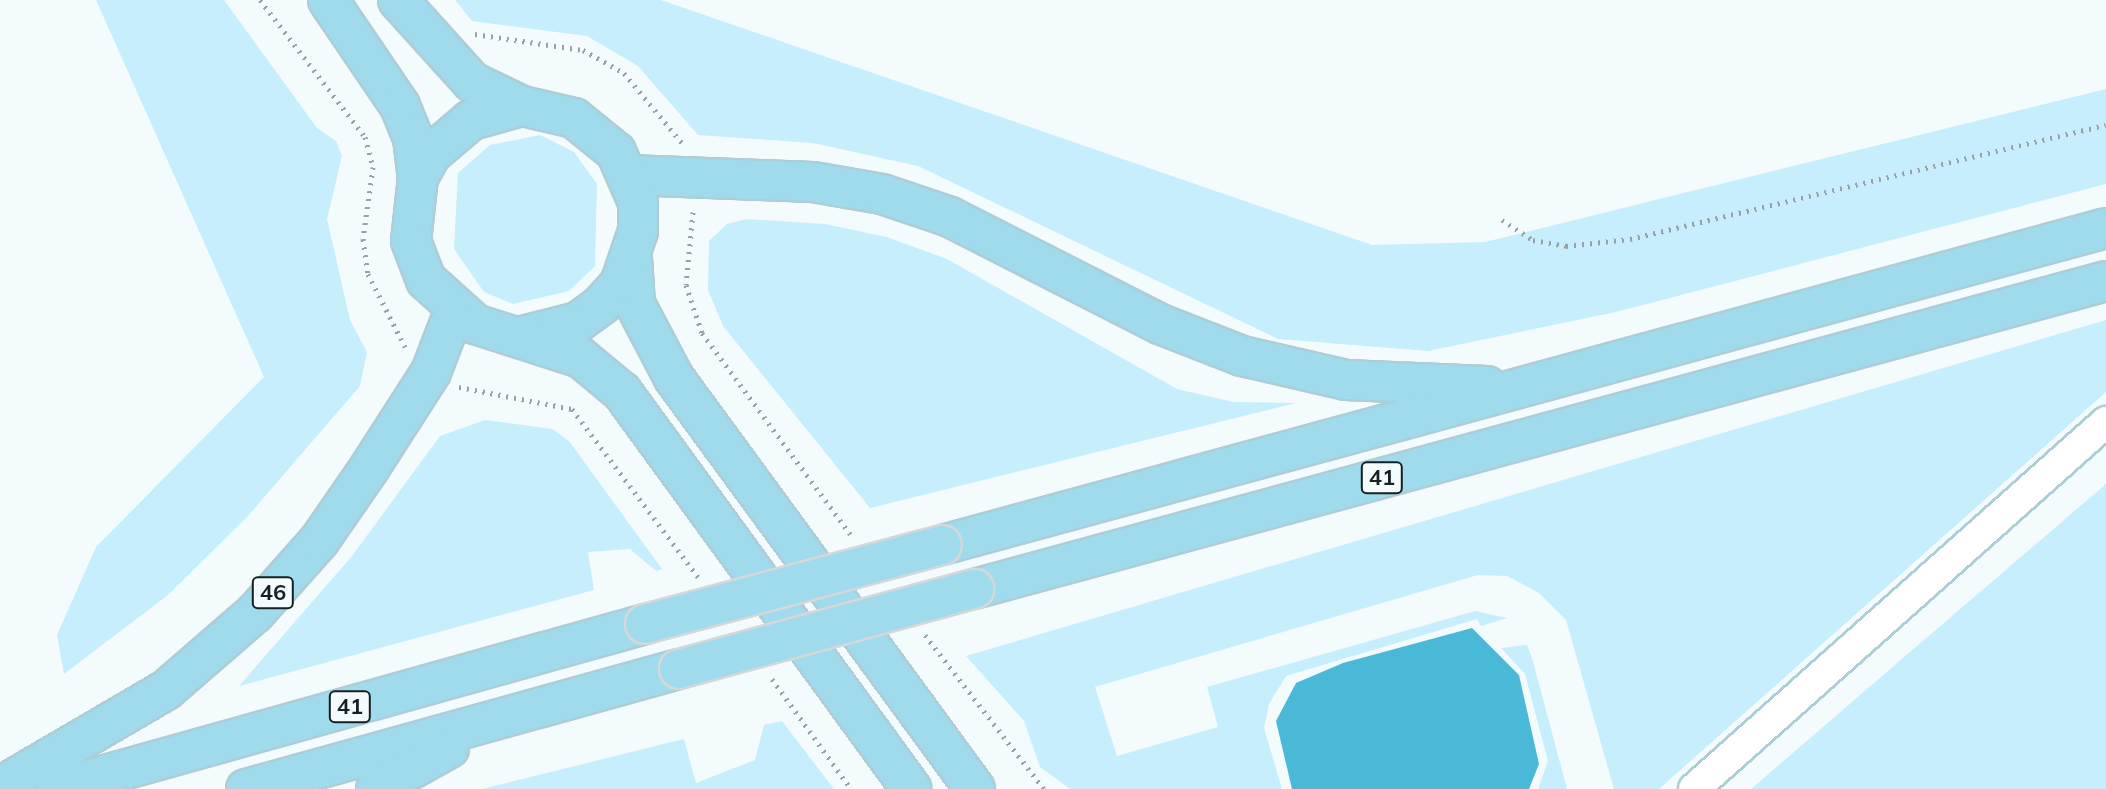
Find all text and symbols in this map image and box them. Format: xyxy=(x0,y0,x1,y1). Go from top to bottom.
road number: 41 xyxy=(1360,460,1404,496)
road number: 46 xyxy=(251,575,295,611)
road number: 41 xyxy=(328,689,372,725)

